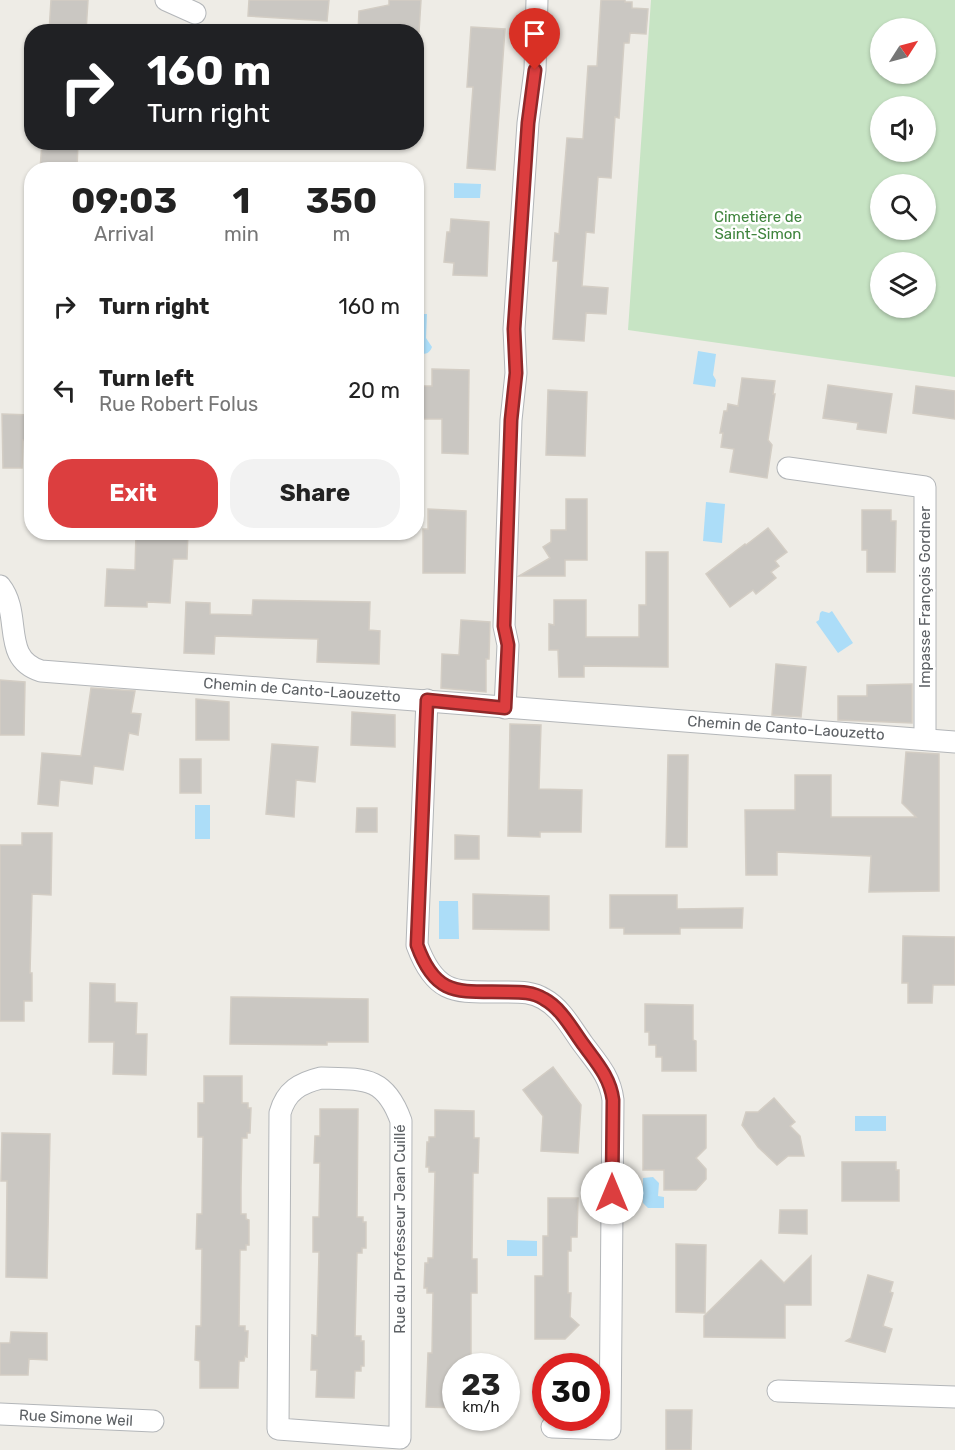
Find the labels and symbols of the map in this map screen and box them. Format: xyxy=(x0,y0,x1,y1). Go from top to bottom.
pin xyxy=(509,8,560,70)
north arrow xyxy=(870,18,936,84)
park label: Cimetière de Saint-Simon xyxy=(714,208,802,243)
street label: Impasse François Gordner xyxy=(916,506,934,688)
street label: Chemin de Canto-Laouzetto xyxy=(203,674,401,706)
street label: Chemin de Canto-Laouzetto xyxy=(687,712,885,744)
street label: Rue du Professeur Jean Cuillé xyxy=(391,1124,409,1334)
position arrow xyxy=(580,1161,644,1225)
speed limit sign: 30 xyxy=(532,1353,610,1431)
street label: Rue Simone Weil xyxy=(19,1406,133,1430)

